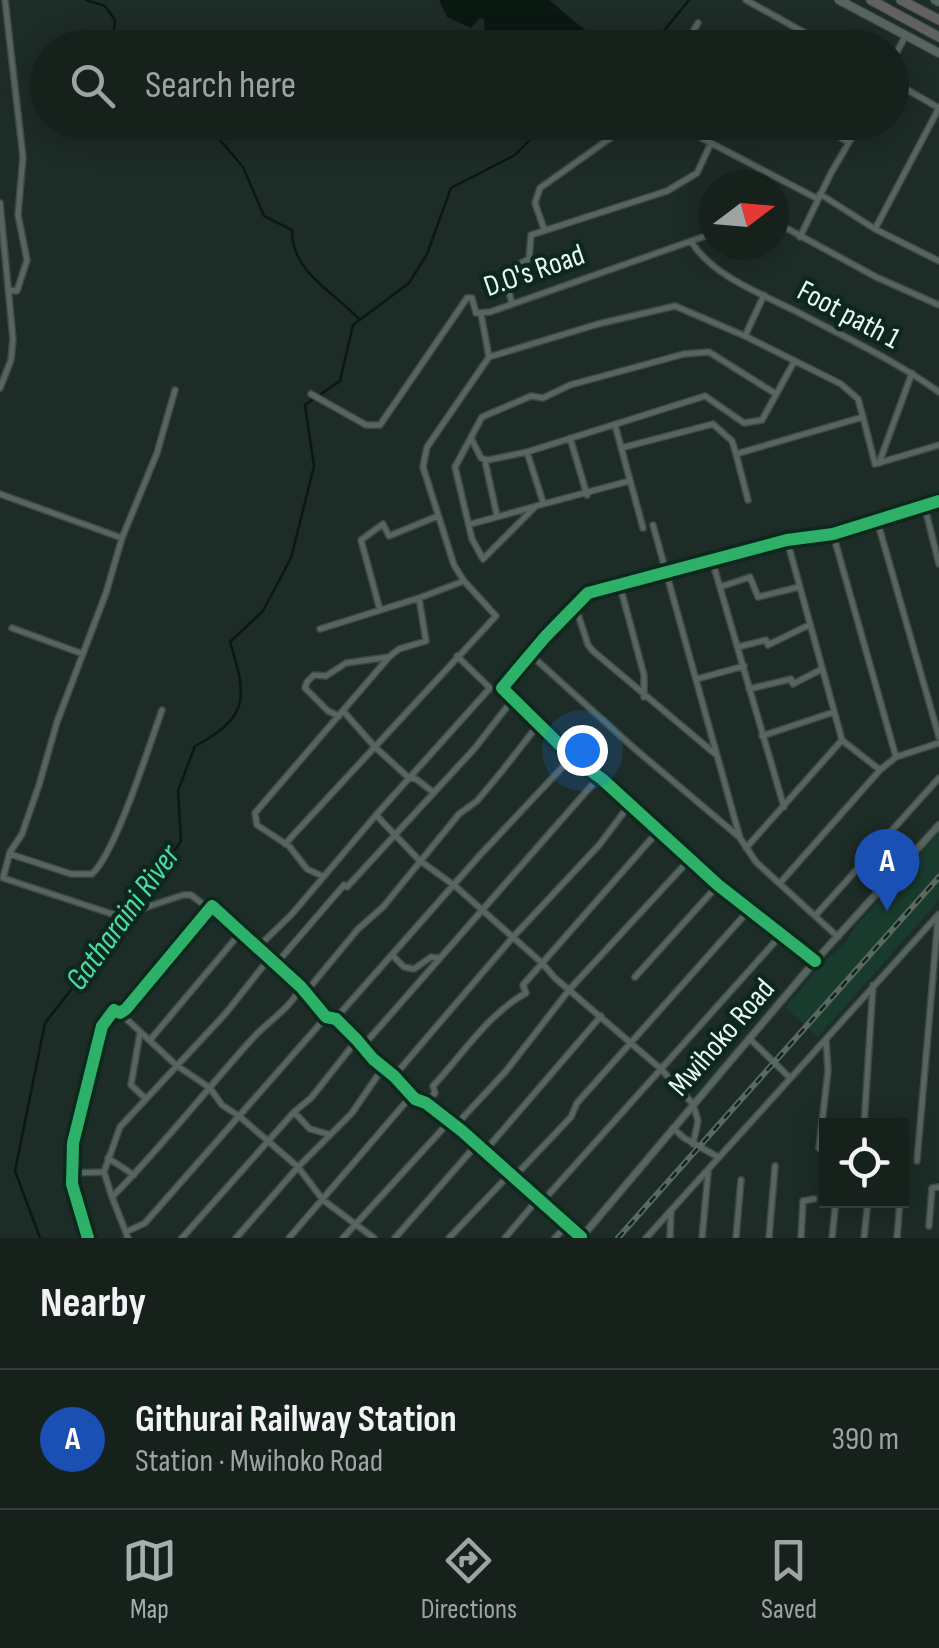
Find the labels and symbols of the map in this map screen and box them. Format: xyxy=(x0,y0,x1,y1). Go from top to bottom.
north arrow xyxy=(699,170,789,260)
street label: D.O's Road xyxy=(479,237,589,305)
street label: Foot path 1 xyxy=(791,273,906,357)
your location xyxy=(557,725,608,776)
pin: A xyxy=(854,828,920,911)
water label: Gatharaini River xyxy=(58,837,189,998)
street label: Mwihoko Road xyxy=(661,972,782,1104)

